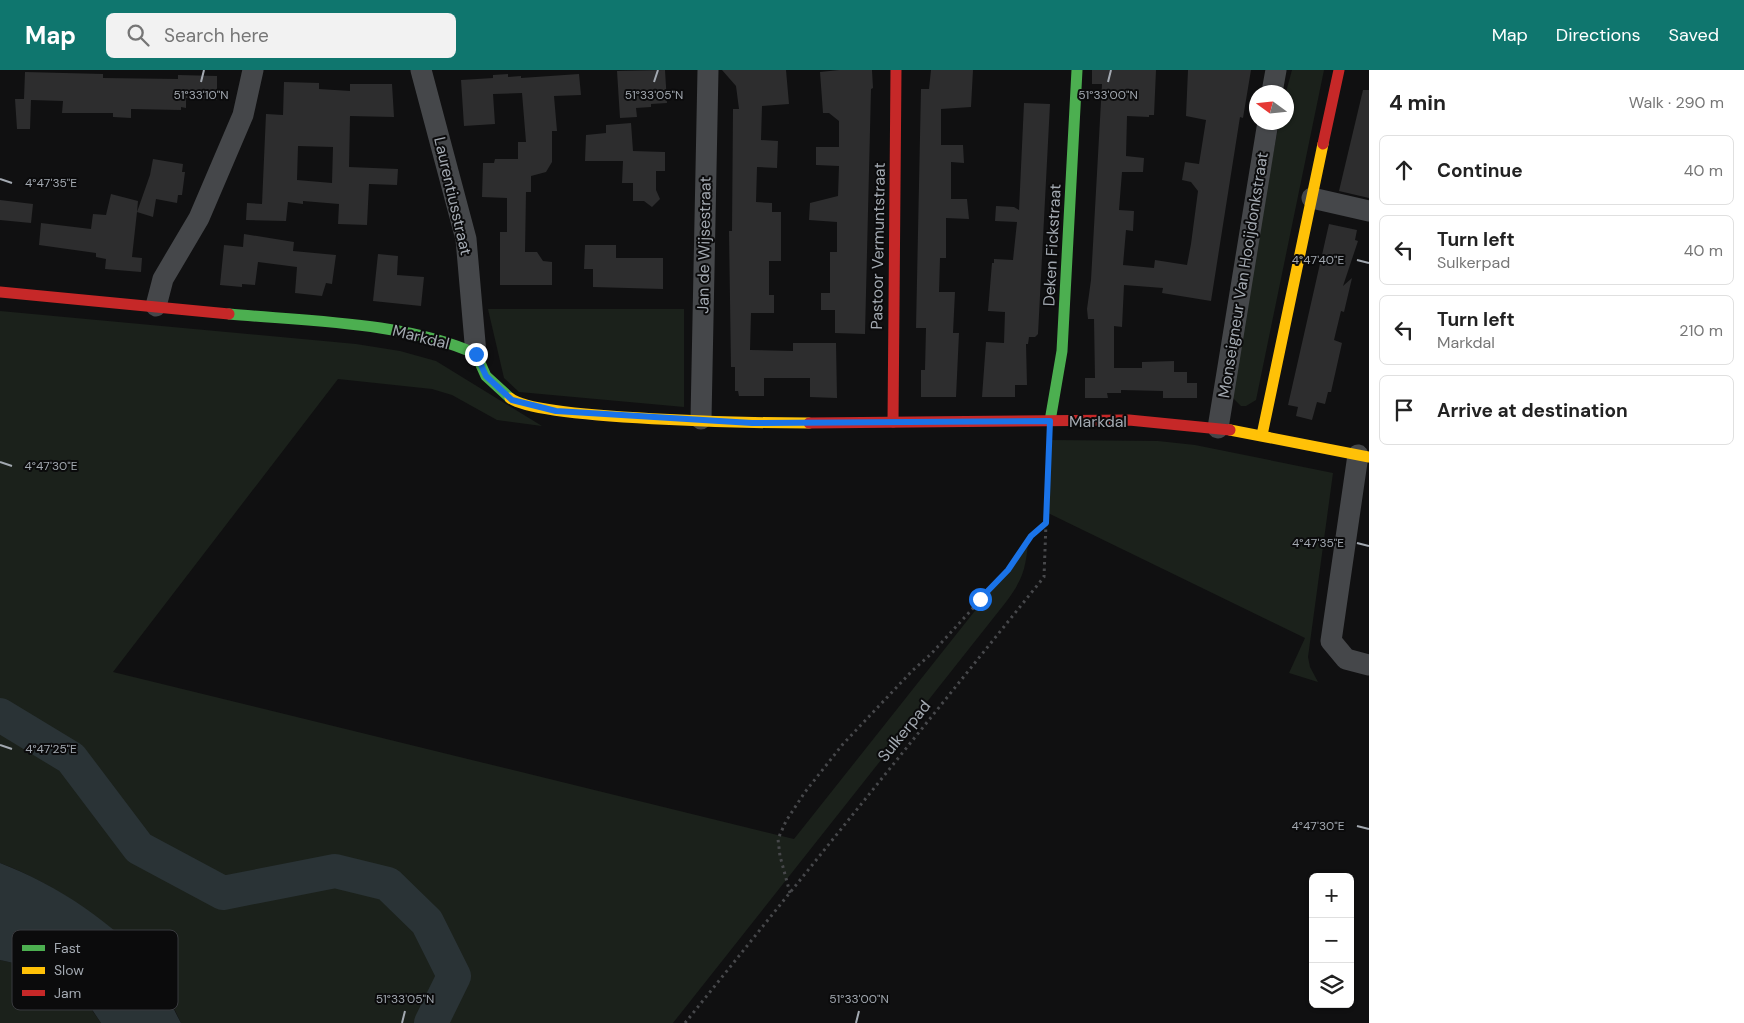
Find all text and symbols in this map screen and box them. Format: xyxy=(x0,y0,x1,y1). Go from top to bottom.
search box xyxy=(106,13,456,58)
text: Map xyxy=(25,20,76,51)
icon: search xyxy=(124,21,152,49)
text: Search here xyxy=(164,23,269,48)
text: Map xyxy=(1492,23,1528,47)
text: Directions xyxy=(1556,23,1641,47)
text: Saved xyxy=(1669,23,1719,47)
north arrow xyxy=(1249,85,1294,130)
text: 51°33'10"N xyxy=(173,87,229,103)
text: 51°33'05"N xyxy=(625,87,683,103)
text: 51°33'00"N xyxy=(1078,87,1138,103)
text: 4 min xyxy=(1389,89,1446,117)
text: Walk · 290 m xyxy=(1629,92,1724,113)
street label: Laurentiusstraat xyxy=(429,135,477,257)
street label: Monseigneur Van Hooijdonkstraat xyxy=(1213,150,1273,400)
icon: ahead xyxy=(1390,156,1418,184)
text: Continue xyxy=(1437,158,1523,183)
text: 40 m xyxy=(1684,160,1723,181)
street label: Pastoor Vermuntstraat xyxy=(866,162,890,330)
text: 4°47'35"E xyxy=(25,175,77,191)
street label: Jan de Wijsestraat xyxy=(692,176,716,314)
street label: Deken Fickstraat xyxy=(1038,183,1066,307)
text: Turn left xyxy=(1437,227,1515,252)
icon: left xyxy=(1390,236,1418,264)
text: 40 m xyxy=(1684,240,1723,261)
text: 4°47'40"E xyxy=(1292,252,1344,268)
text: Sulkerpad xyxy=(1437,252,1510,273)
text: Turn left xyxy=(1437,307,1515,332)
icon: left xyxy=(1390,316,1418,344)
street label: Markdal xyxy=(390,320,452,354)
text: 210 m xyxy=(1679,320,1723,341)
text: Markdal xyxy=(1437,332,1495,353)
route end xyxy=(465,343,488,366)
icon: arrive xyxy=(1390,396,1418,424)
text: Arrive at destination xyxy=(1437,398,1628,423)
street label: Markdal xyxy=(1069,411,1127,432)
text: 4°47'30"E xyxy=(25,458,78,474)
text: 4°47'35"E xyxy=(1292,535,1344,551)
route start xyxy=(969,588,992,611)
street label: Sulkerpad xyxy=(873,696,935,766)
text: 4°47'25"E xyxy=(25,741,77,757)
text: 4°47'30"E xyxy=(1292,818,1345,834)
map controls xyxy=(1309,873,1354,1008)
button: + xyxy=(1309,873,1354,918)
button: − xyxy=(1309,918,1354,963)
legend xyxy=(12,930,178,1010)
text: Fast xyxy=(54,939,81,957)
text: Slow xyxy=(54,961,84,979)
button: layers xyxy=(1309,963,1354,1008)
text: Jam xyxy=(54,984,81,1002)
text: 51°33'05"N xyxy=(376,991,434,1007)
text: 51°33'00"N xyxy=(829,991,889,1007)

